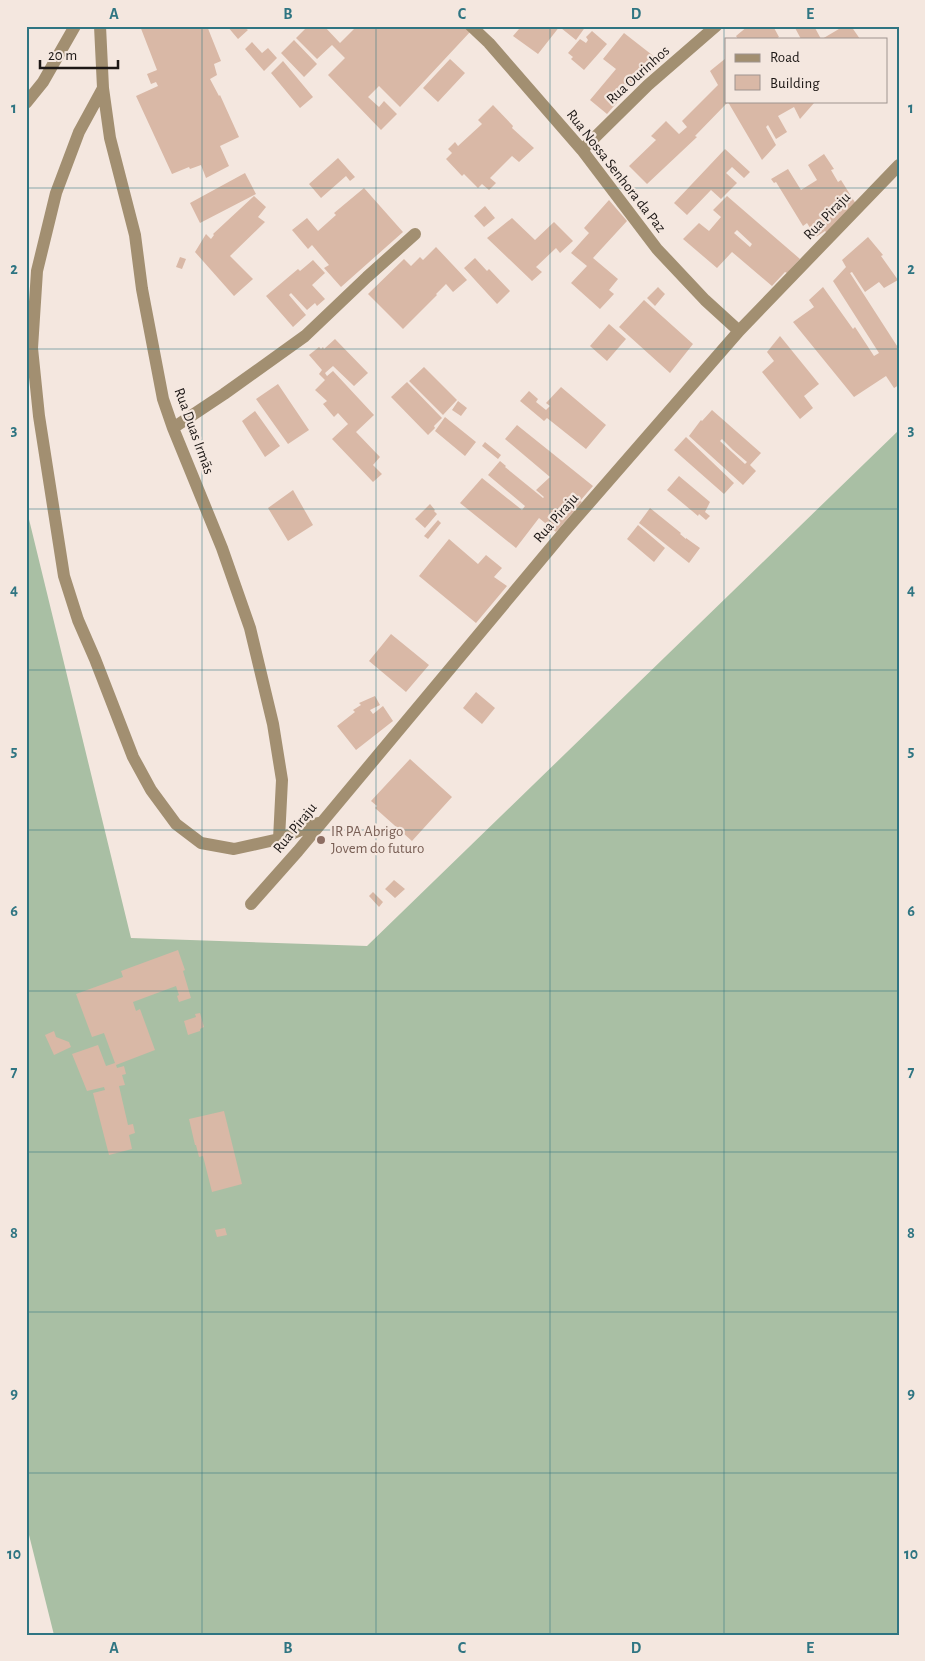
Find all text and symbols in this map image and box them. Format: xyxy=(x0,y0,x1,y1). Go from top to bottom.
text: A xyxy=(109,6,119,22)
text: B xyxy=(283,6,293,22)
text: C xyxy=(458,6,467,22)
text: D xyxy=(631,6,642,22)
text: E xyxy=(806,6,814,22)
scale bar xyxy=(40,38,118,70)
legend xyxy=(725,38,888,102)
street label: Rua Ourinhos xyxy=(604,43,672,107)
text: 20 m xyxy=(48,48,77,63)
text: Road xyxy=(770,50,800,65)
text: Building xyxy=(770,76,820,91)
text: 1 xyxy=(11,100,17,116)
text: 1 xyxy=(908,100,914,116)
street label: Rua Nossa Senhora da Paz xyxy=(564,107,668,235)
street label: Rua Piraju xyxy=(801,189,853,243)
text: 2 xyxy=(10,261,18,277)
text: 2 xyxy=(907,261,915,277)
street label: Rua Duas Irmãs xyxy=(171,386,217,476)
text: 3 xyxy=(11,422,18,438)
text: 3 xyxy=(908,422,915,438)
street label: Rua Piraju xyxy=(531,490,581,545)
text: 4 xyxy=(10,582,18,598)
text: 4 xyxy=(907,582,915,598)
text: 5 xyxy=(11,743,18,759)
text: 5 xyxy=(908,743,915,759)
street label: Rua Piraju xyxy=(270,800,320,856)
place label: IR PA Abrigo Jovem do futuro xyxy=(331,824,424,856)
marker: IR PA Abrigo Jovem do futuro xyxy=(315,834,327,846)
text: 6 xyxy=(10,903,18,919)
text: 6 xyxy=(907,903,915,919)
text: 7 xyxy=(11,1064,18,1080)
text: 7 xyxy=(908,1064,915,1080)
text: 8 xyxy=(10,1225,18,1241)
text: 8 xyxy=(907,1225,915,1241)
text: 9 xyxy=(10,1385,18,1401)
text: 9 xyxy=(907,1385,915,1401)
text: 10 xyxy=(7,1546,21,1562)
text: 10 xyxy=(904,1546,918,1562)
text: A xyxy=(109,1640,119,1656)
text: B xyxy=(283,1640,293,1656)
text: C xyxy=(458,1640,467,1656)
text: D xyxy=(631,1640,642,1656)
text: E xyxy=(806,1640,814,1656)

